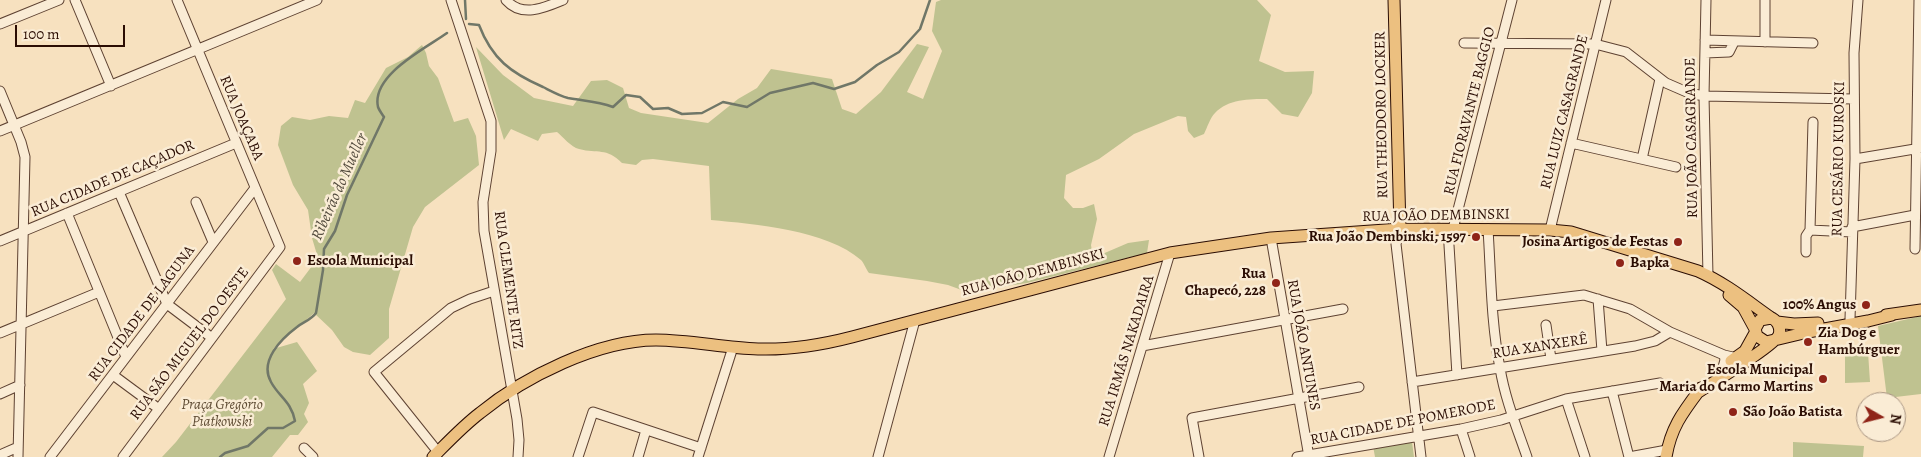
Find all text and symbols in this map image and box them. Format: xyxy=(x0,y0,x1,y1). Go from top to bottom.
scale bar xyxy=(18,15,128,47)
text: 100 m xyxy=(23,24,60,44)
street label: RUA FIORAVANTE BAGGIO xyxy=(1440,25,1500,197)
street label: RUA THEODORO LOCKER xyxy=(1372,31,1392,199)
street label: RUA LUIZ CASAGRANDE xyxy=(1537,33,1593,191)
street label: RUA JOÃO CASAGRANDE xyxy=(1682,58,1702,218)
street label: RUA JOAÇABA xyxy=(215,73,267,163)
street label: RUA CESÁRIO KUROSKI xyxy=(1829,81,1849,237)
water label: Ribeirão do Mueller xyxy=(308,131,372,243)
street label: RUA CIDADE DE CAÇADOR xyxy=(29,136,197,222)
street label: RUA JOÃO DEMBINSKI xyxy=(1362,206,1510,226)
street label: RUA CLEMENTE RITZ xyxy=(489,210,527,350)
place label: Rua João Dembinski, 1597 xyxy=(1308,228,1466,246)
marker: Rua João Dembinski, 1597 xyxy=(1470,231,1482,243)
place label: Josina Artigos de Festas xyxy=(1522,233,1668,251)
marker: Josina Artigos de Festas xyxy=(1672,236,1684,248)
street label: RUA CIDADE DE LAGUNA xyxy=(85,242,199,386)
street label: RUA JOÃO DEMBINSKI xyxy=(959,245,1107,301)
place label: Escola Municipal xyxy=(307,252,413,270)
place label: Bapka xyxy=(1630,254,1669,272)
marker: Escola Municipal xyxy=(291,255,303,267)
marker: Bapka xyxy=(1614,257,1626,269)
street label: RUA SÃO MIGUEL DO OESTE xyxy=(127,264,253,424)
place label: Rua Chapecó, 228 xyxy=(1185,265,1266,300)
street label: RUA IRMÃS NAKADAIRA xyxy=(1095,273,1159,429)
marker: Rua Chapecó, 228 xyxy=(1270,277,1282,289)
street label: RUA JOÃO ANTUNES xyxy=(1283,278,1323,412)
place label: 100% Angus xyxy=(1783,296,1856,314)
marker: 100% Angus xyxy=(1860,299,1872,311)
place label: Zia Dog e Hambúrguer xyxy=(1818,324,1900,359)
street label: RUA XANXERÊ xyxy=(1491,331,1589,363)
marker: Zia Dog e Hambúrguer xyxy=(1802,336,1814,348)
place label: Escola Municipal Maria do Carmo Martins xyxy=(1659,361,1813,396)
marker: Escola Municipal Maria do Carmo Martins xyxy=(1817,373,1829,385)
north arrow xyxy=(1856,392,1906,442)
park label: Praça Gregório Piatkowski xyxy=(181,396,263,431)
street label: RUA CIDADE DE POMERODE xyxy=(1309,396,1497,450)
place label: São João Batista xyxy=(1743,403,1843,421)
marker: São João Batista xyxy=(1727,406,1739,418)
text: N xyxy=(1885,413,1905,425)

